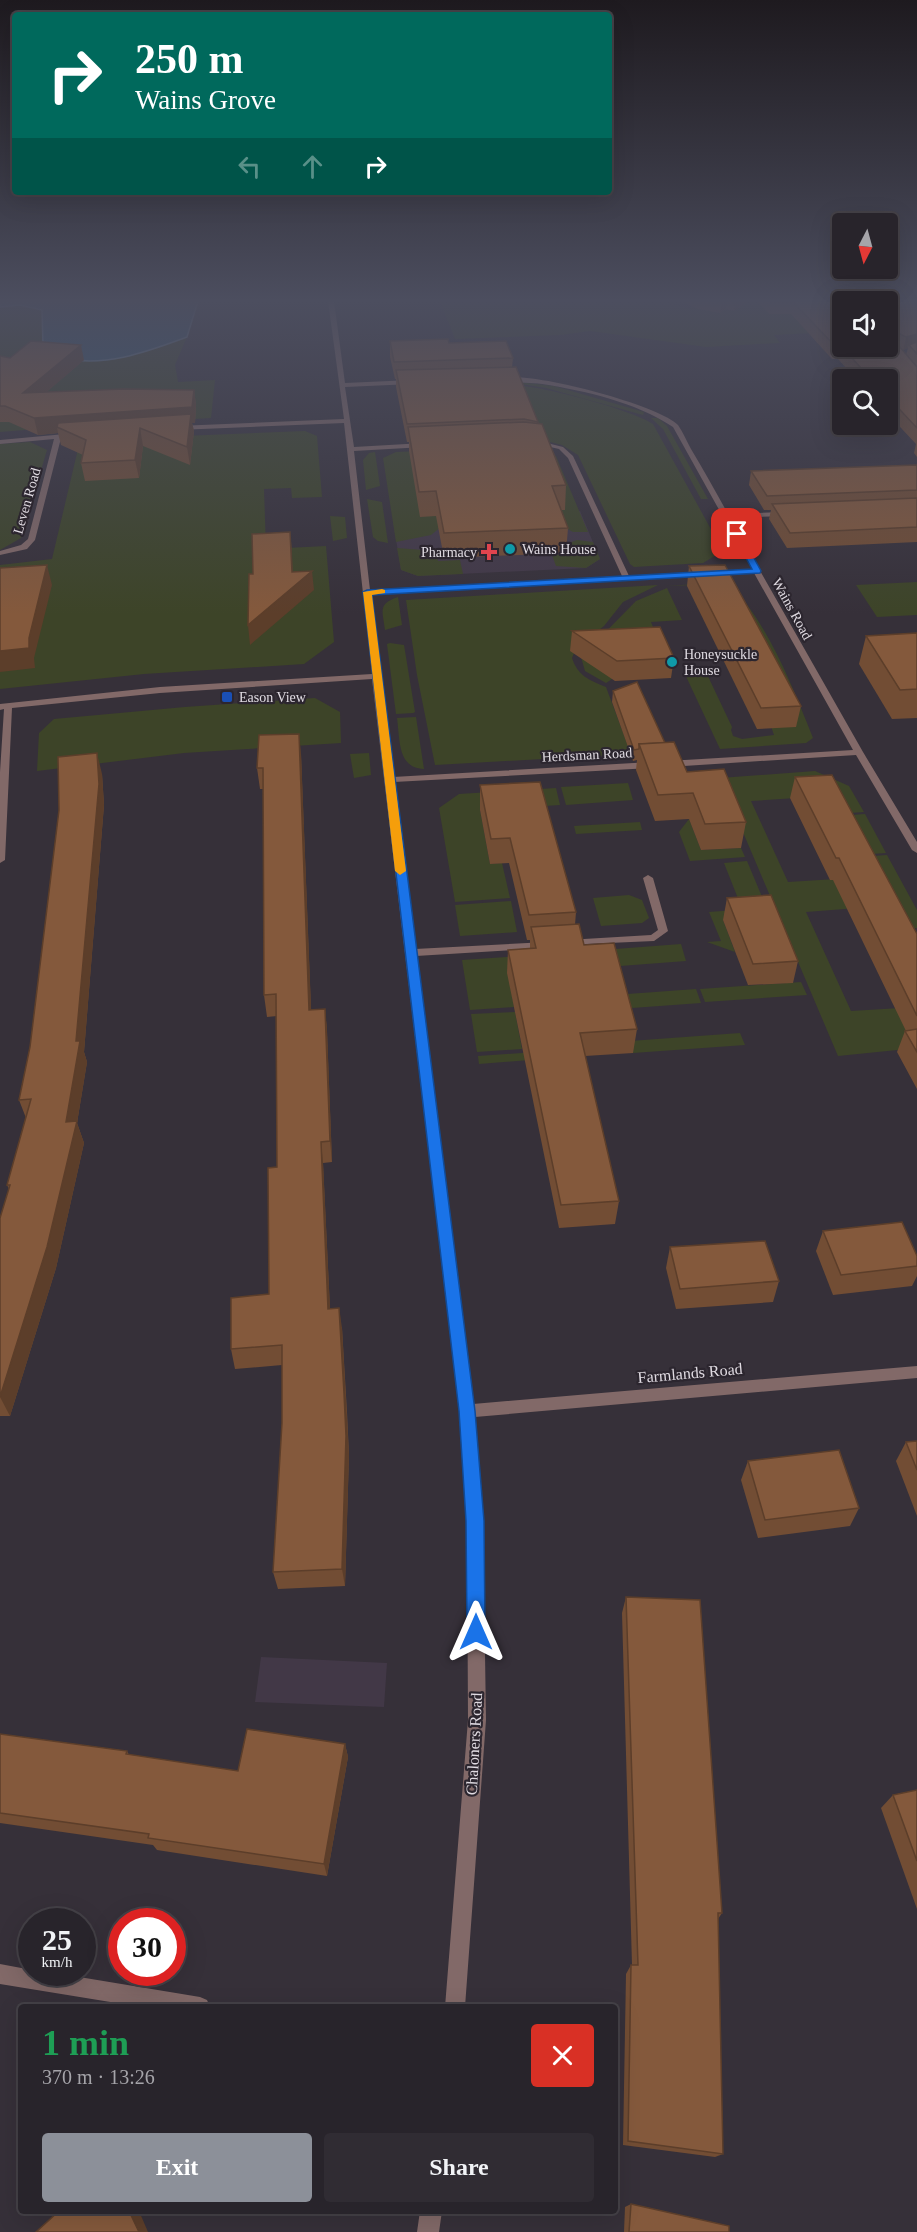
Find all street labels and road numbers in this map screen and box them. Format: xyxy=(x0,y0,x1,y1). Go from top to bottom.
street label: Leven Road xyxy=(10,466,44,536)
street label: Wains Road xyxy=(769,576,815,642)
street label: Herdsman Road xyxy=(541,745,633,765)
street label: Farmlands Road xyxy=(637,1360,743,1386)
street label: Chaloners Road xyxy=(463,1692,485,1796)

